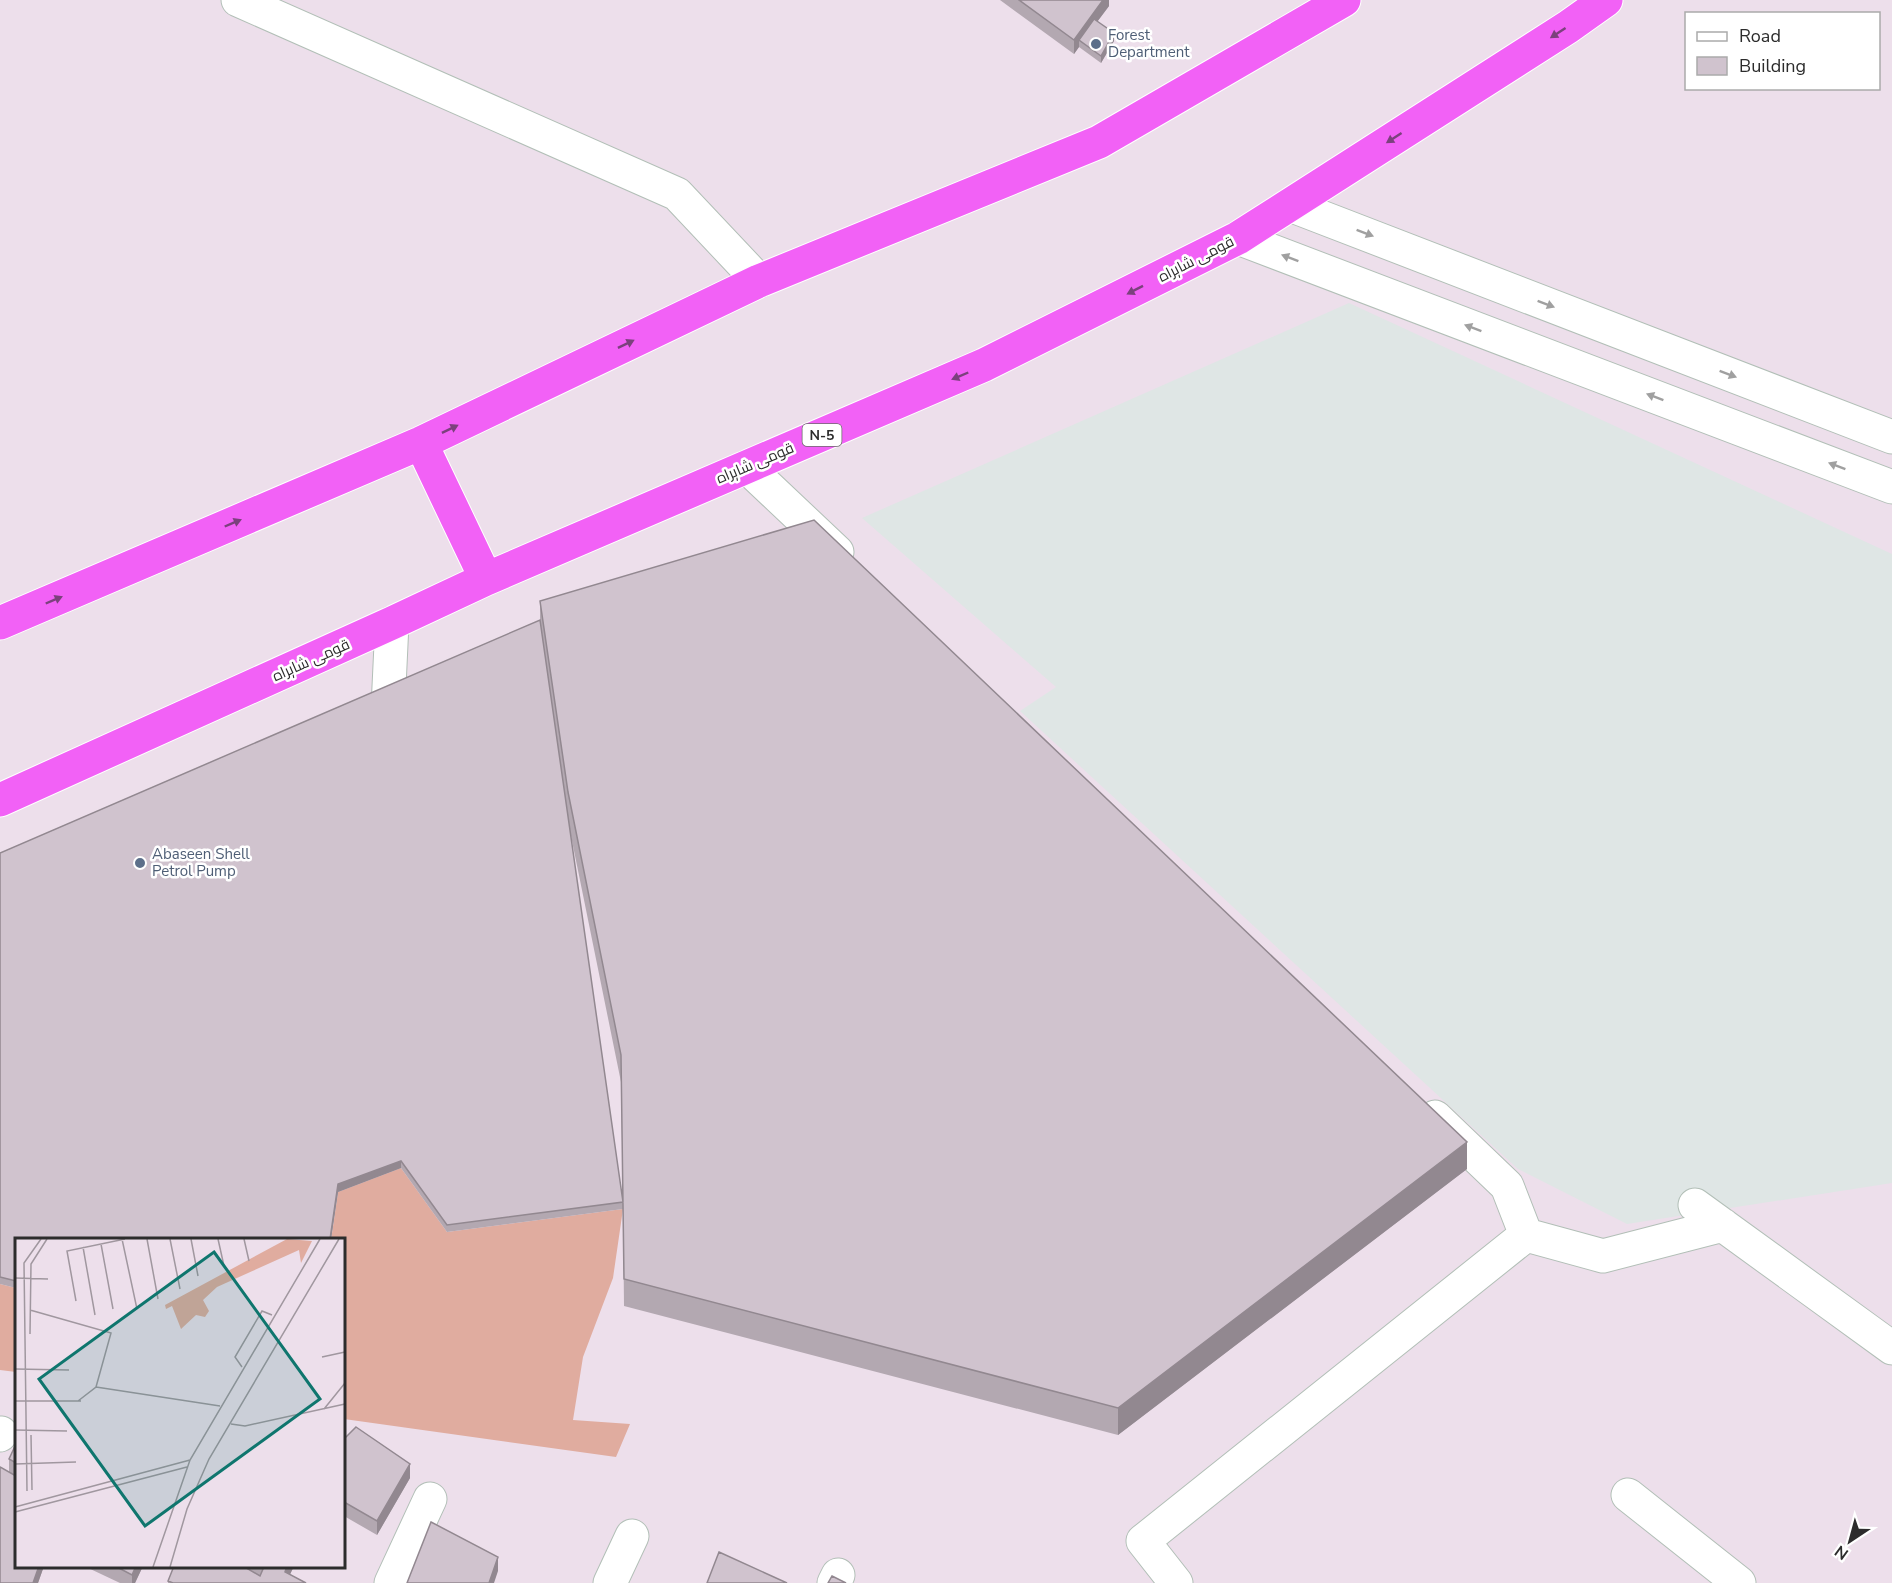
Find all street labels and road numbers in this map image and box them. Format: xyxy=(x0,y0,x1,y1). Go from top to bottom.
street label: قومی شاہراہ xyxy=(1155,231,1237,287)
road number: N-5 xyxy=(802,424,842,446)
street label: قومی شاہراہ xyxy=(713,438,797,488)
street label: قومی شاہراہ xyxy=(269,634,353,686)

